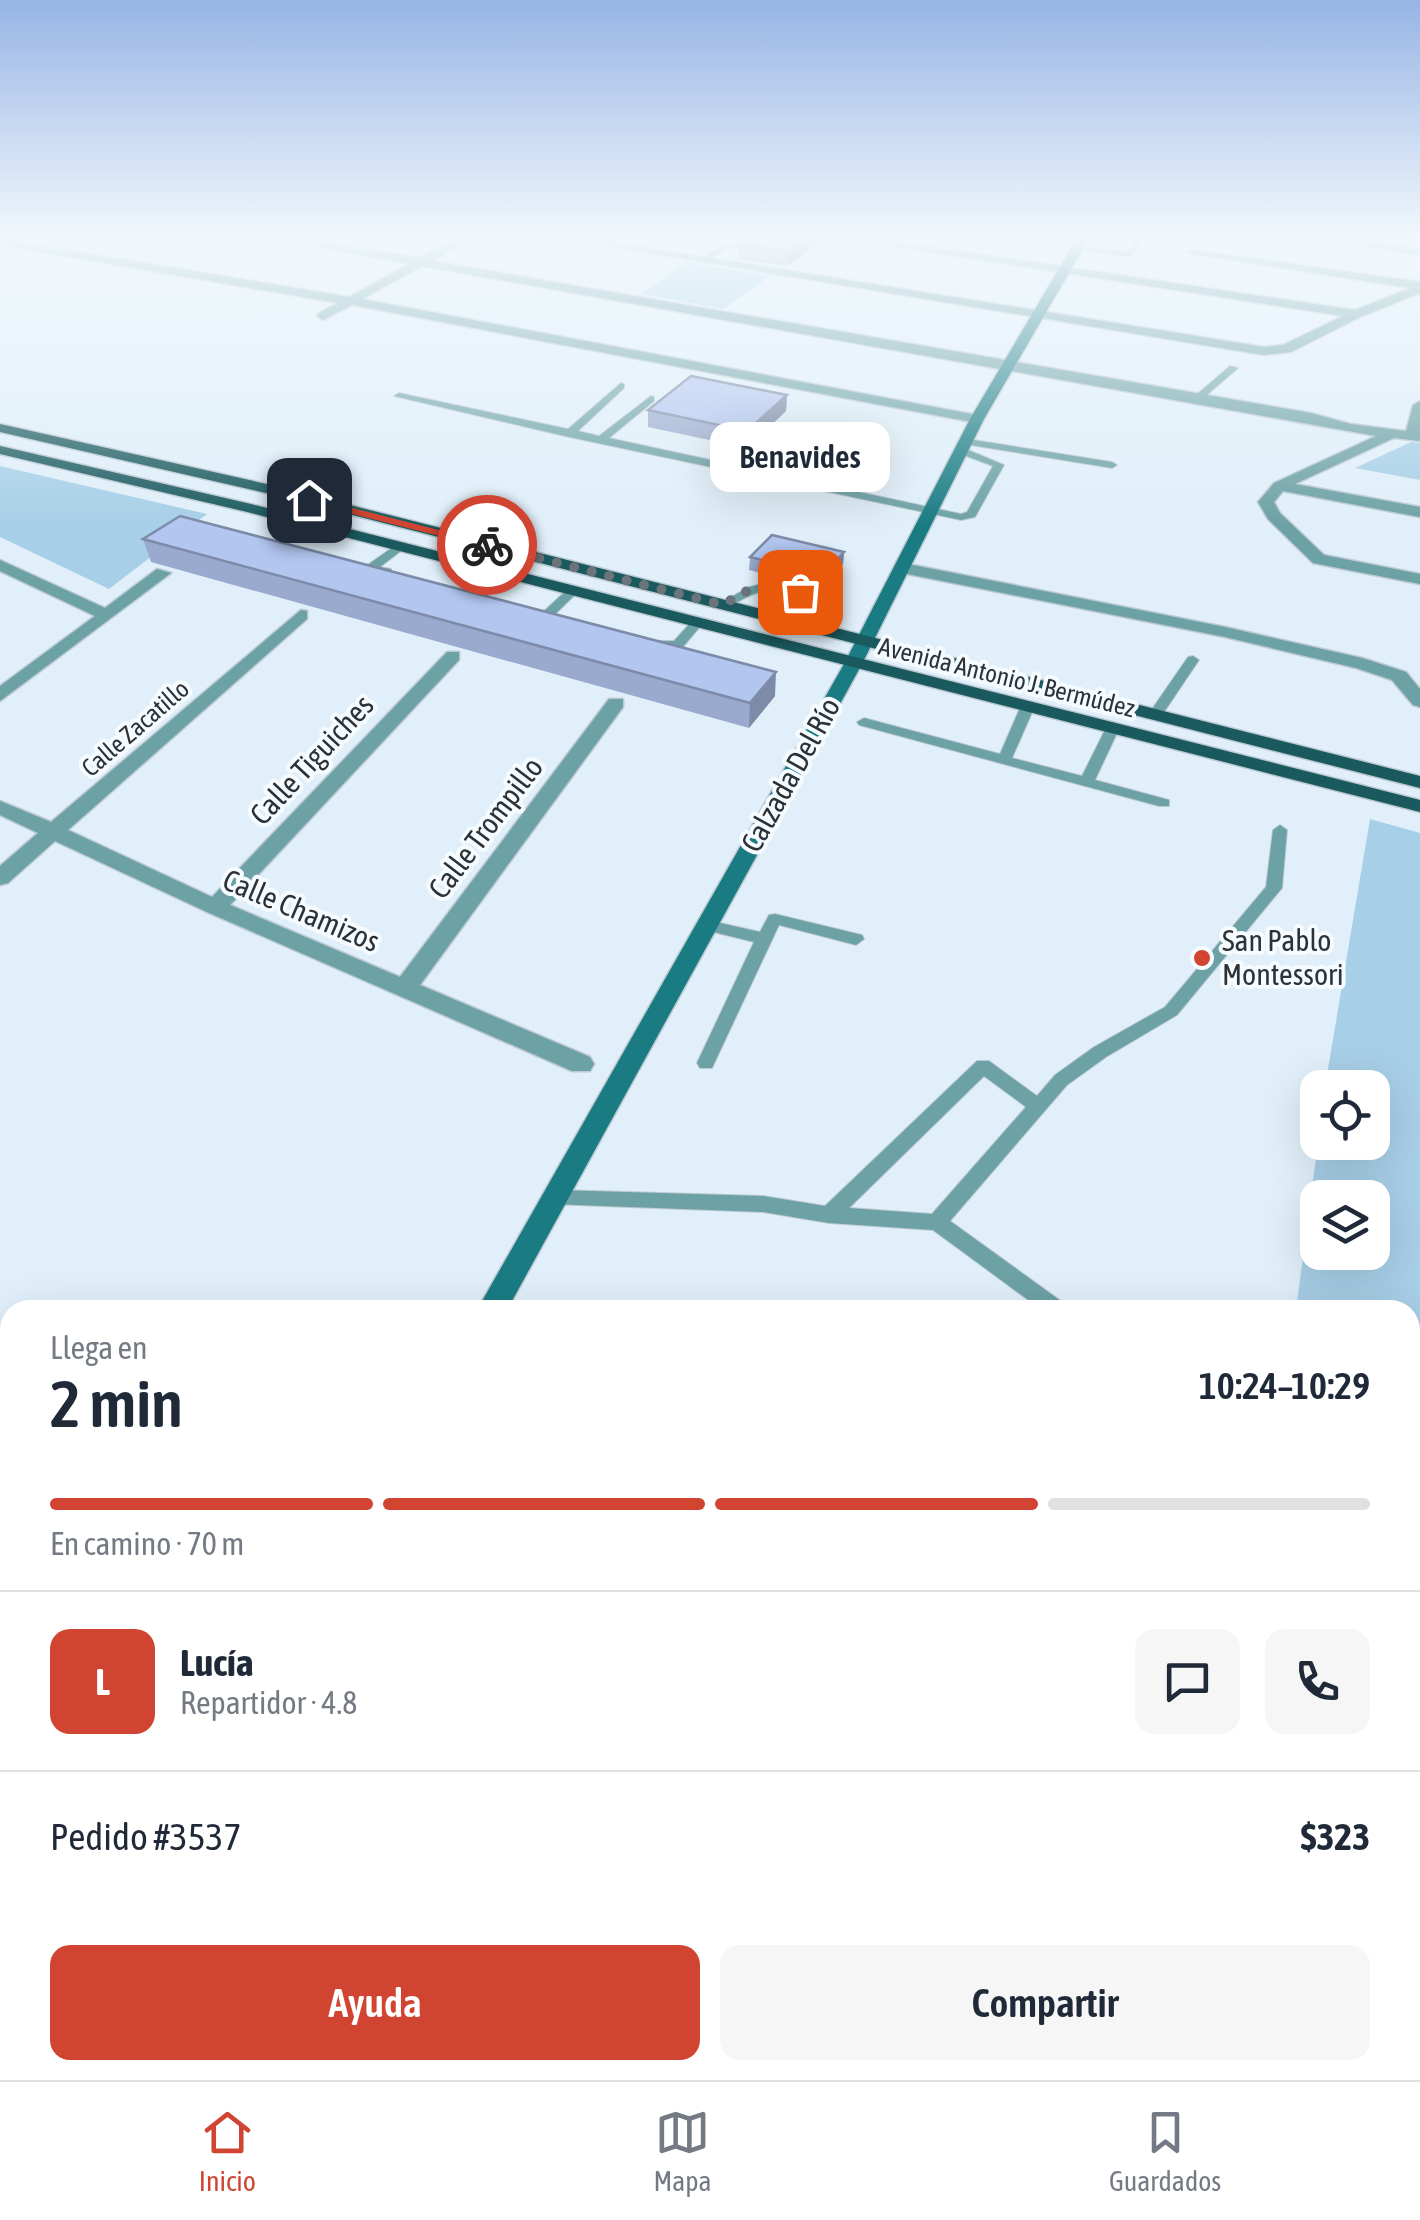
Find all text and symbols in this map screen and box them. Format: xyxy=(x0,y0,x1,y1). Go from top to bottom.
callout: Benavides xyxy=(710,422,890,492)
text: Benavides xyxy=(739,438,861,475)
pin xyxy=(267,458,352,543)
icon: home xyxy=(282,473,337,528)
courier xyxy=(437,495,537,595)
icon: bike xyxy=(460,518,515,573)
pin xyxy=(758,550,843,635)
icon: bag xyxy=(773,565,828,620)
street label: Avenida Antonio J. Bermúdez xyxy=(876,632,1138,722)
street label: Calle Zacatillo xyxy=(76,674,194,782)
street label: Calle Tiguiches xyxy=(243,688,380,831)
street label: Calzada Del Río xyxy=(734,692,846,858)
street label: Calle Trompillo xyxy=(421,750,549,905)
street label: Calle Chamizos xyxy=(218,862,385,958)
place label: San Pablo Montessori xyxy=(1222,923,1344,991)
marker: San Pablo Montessori xyxy=(1191,947,1213,969)
map controls xyxy=(1300,1070,1390,1270)
button: locate xyxy=(1300,1070,1390,1160)
button: layers xyxy=(1300,1180,1390,1270)
text: Llega en xyxy=(50,1329,148,1366)
text: 10:24–10:29 xyxy=(1199,1364,1370,1407)
text: 2 min xyxy=(50,1366,183,1441)
text: En camino · 70 m xyxy=(50,1525,244,1562)
button: chat xyxy=(1135,1629,1240,1734)
button: phone xyxy=(1265,1629,1370,1734)
text: Lucía xyxy=(180,1641,254,1684)
text: L xyxy=(95,1660,110,1703)
text: Repartidor · 4.8 xyxy=(180,1684,357,1721)
text: Pedido #3537 xyxy=(50,1815,241,1858)
text: $323 xyxy=(1300,1815,1370,1858)
button: Ayuda xyxy=(50,1945,700,2060)
button: Compartir xyxy=(720,1945,1370,2060)
tab: Inicio xyxy=(199,2105,256,2197)
tab: Mapa xyxy=(653,2105,711,2197)
tab: Guardados xyxy=(1109,2105,1221,2197)

